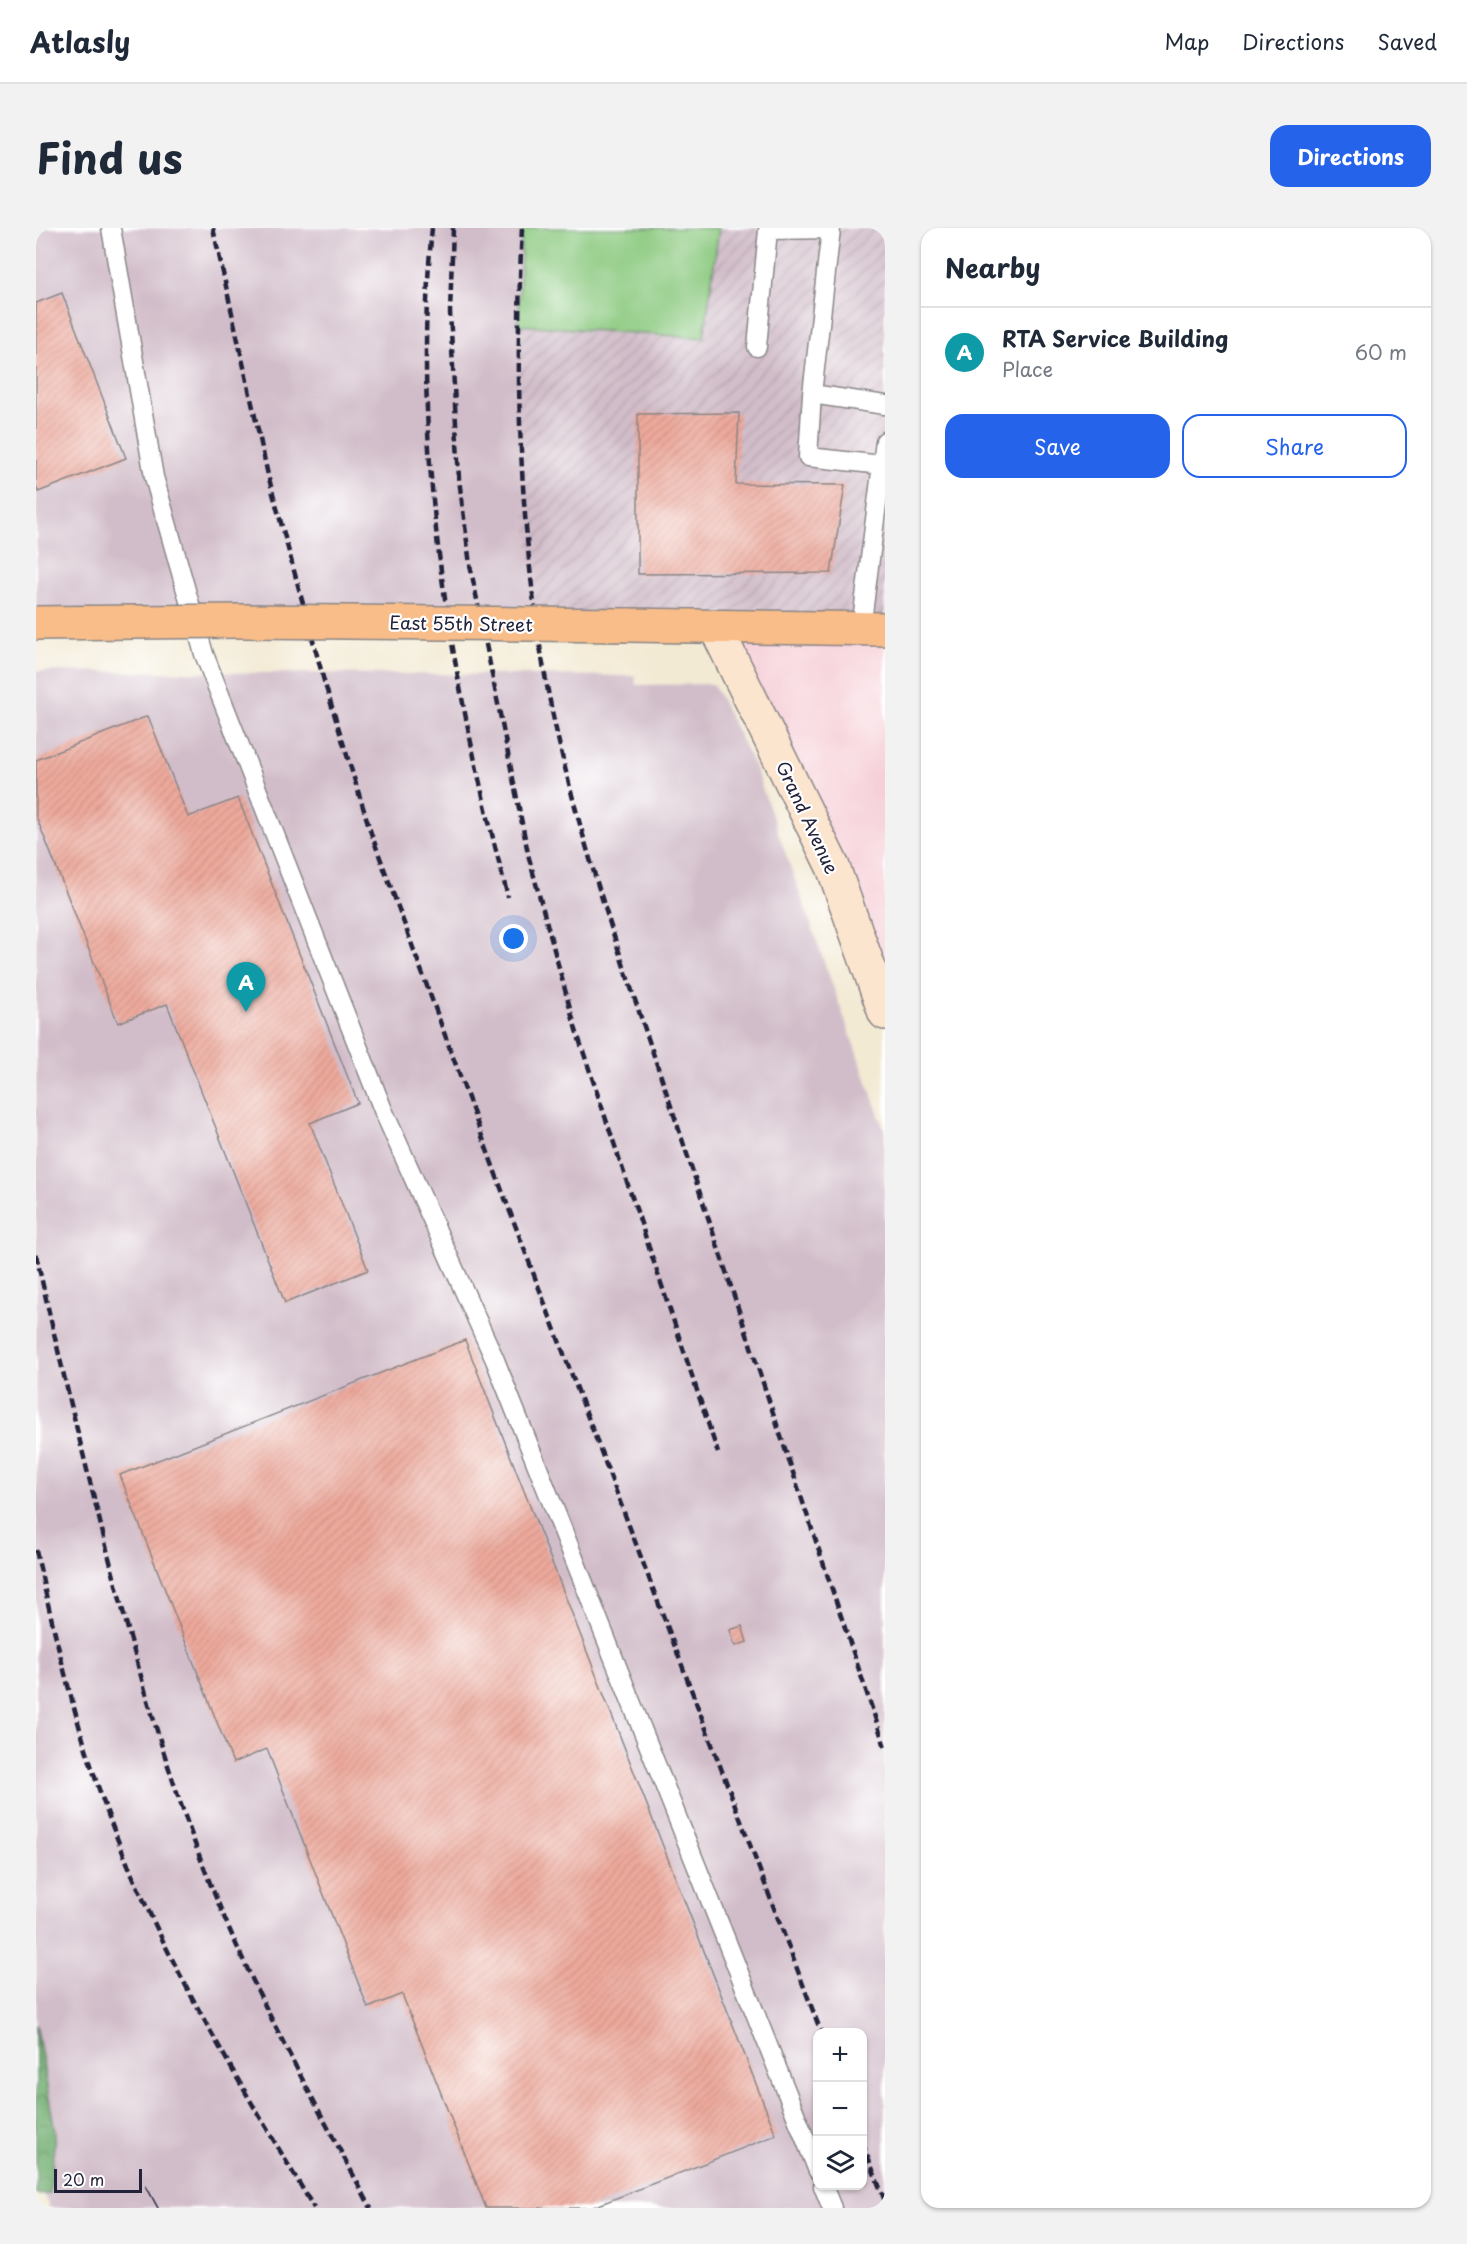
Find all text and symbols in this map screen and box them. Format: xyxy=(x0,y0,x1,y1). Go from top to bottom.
text: Atlasly xyxy=(30,20,130,63)
text: Map xyxy=(1164,25,1209,57)
text: Directions xyxy=(1242,25,1344,57)
text: Saved xyxy=(1377,25,1437,57)
text: Find us xyxy=(36,125,183,188)
button: Directions xyxy=(1270,125,1431,187)
text: Nearby xyxy=(945,248,1040,287)
text: RTA Service Building xyxy=(1002,321,1228,354)
text: A xyxy=(957,337,972,367)
text: 60 m xyxy=(1355,337,1407,367)
text: Place xyxy=(1002,354,1053,384)
button: Save xyxy=(945,414,1170,478)
button: Share xyxy=(1182,414,1407,478)
street label: East 55th Street xyxy=(389,608,533,638)
street label: Grand Avenue xyxy=(770,756,846,878)
your location xyxy=(499,924,528,953)
pin: A xyxy=(226,962,266,1012)
map controls xyxy=(813,2028,867,2190)
button: + xyxy=(813,2028,867,2082)
button: − xyxy=(813,2082,867,2136)
button: layers xyxy=(813,2136,867,2190)
scale bar xyxy=(54,2166,142,2194)
text: 20 m xyxy=(63,2167,104,2191)

